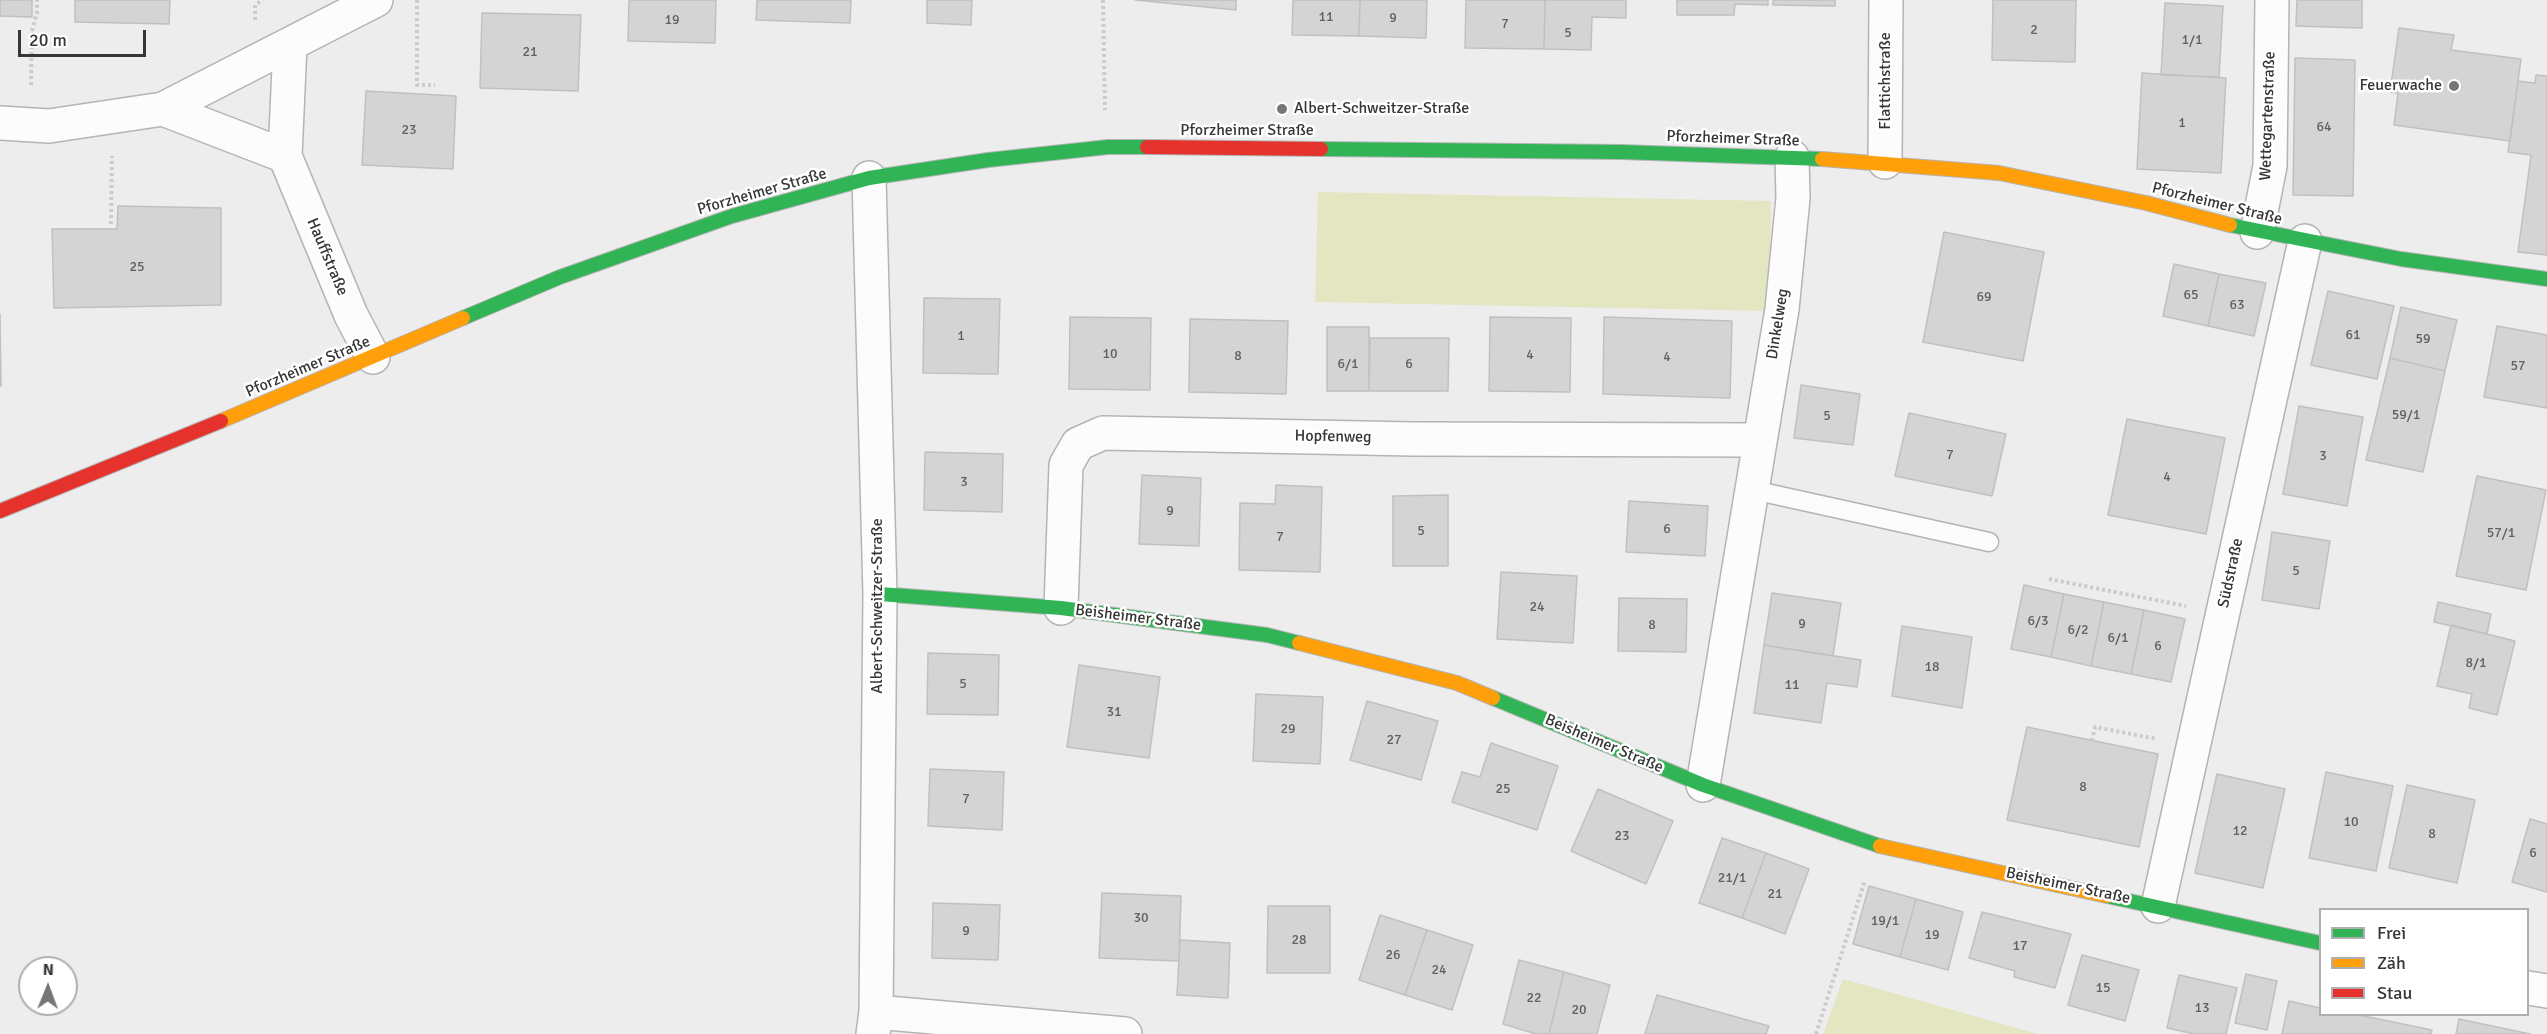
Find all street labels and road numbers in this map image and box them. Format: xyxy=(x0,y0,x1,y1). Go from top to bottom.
street label: Flattichstraße xyxy=(1876,32,1896,130)
street label: Wettegartenstraße xyxy=(2256,51,2280,181)
street label: Pforzheimer Straße xyxy=(1180,121,1314,141)
street label: Pforzheimer Straße xyxy=(1666,127,1800,151)
street label: Pforzheimer Straße xyxy=(695,164,829,220)
street label: Pforzheimer Straße xyxy=(2150,179,2284,229)
street label: Hauffstraße xyxy=(302,215,352,299)
street label: Dinkelweg xyxy=(1763,287,1793,361)
street label: Pforzheimer Straße xyxy=(243,332,373,402)
street label: Hopfenweg xyxy=(1294,427,1372,447)
street label: Albert-Schweitzer-Straße xyxy=(868,518,888,694)
street label: Südstraße xyxy=(2214,536,2248,610)
street label: Beisheimer Straße xyxy=(1074,601,1202,635)
street label: Beisheimer Straße xyxy=(1542,710,1666,778)
street label: Beisheimer Straße xyxy=(2004,863,2132,909)

